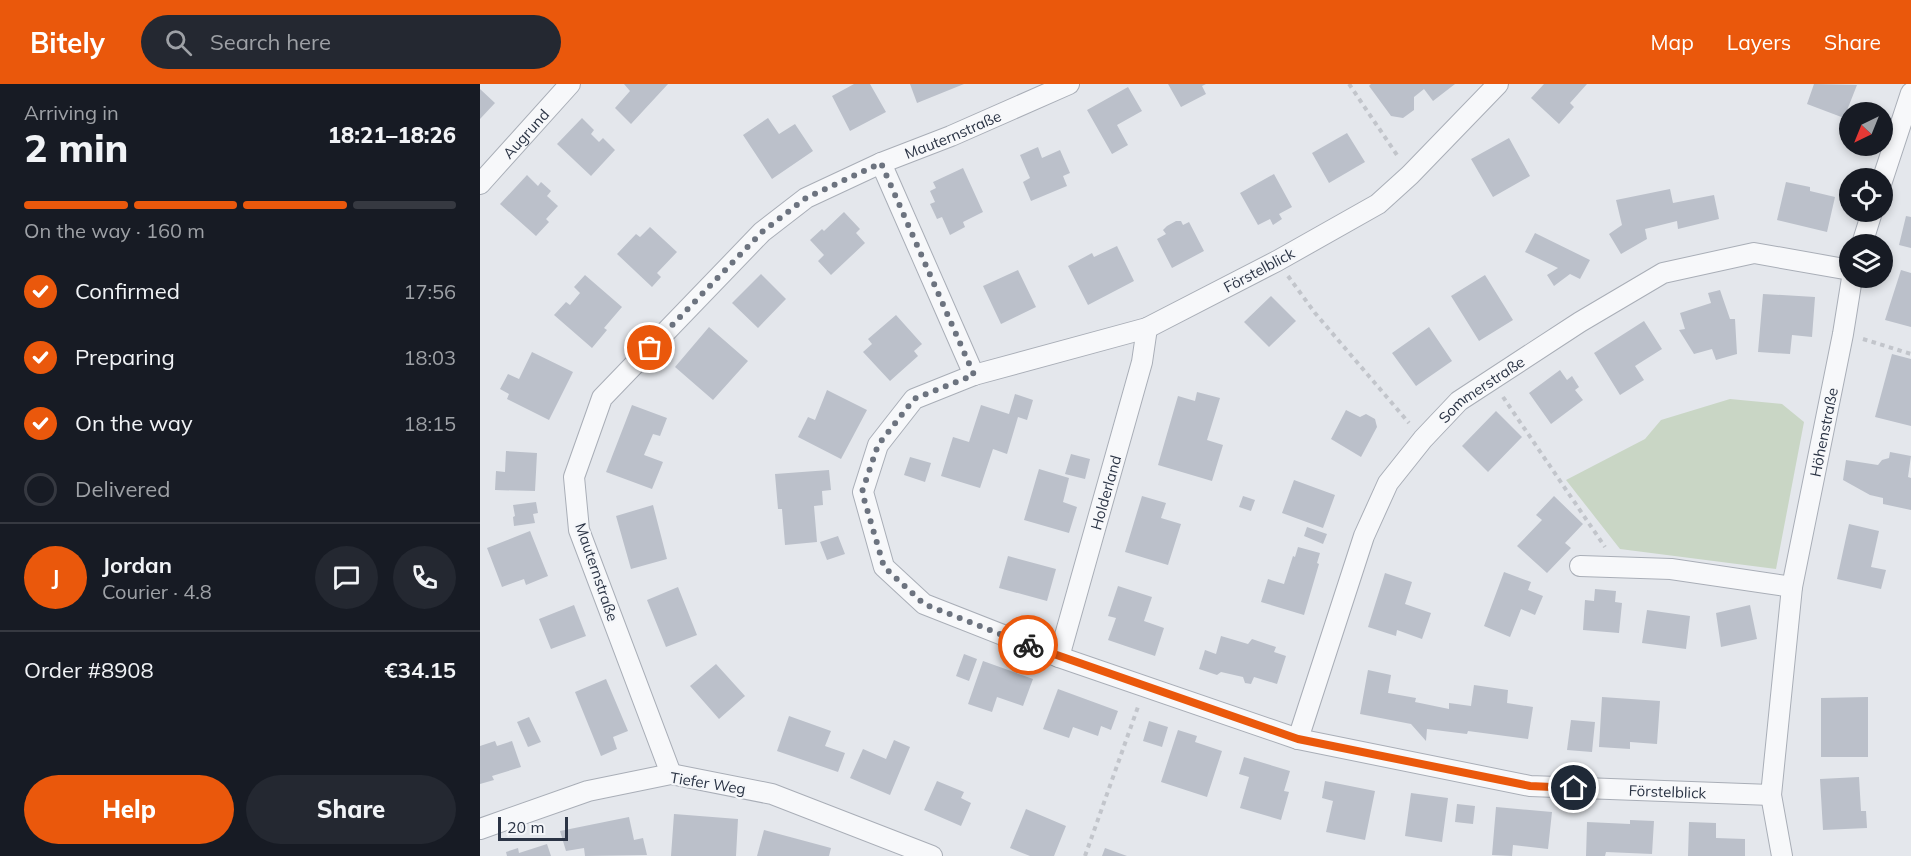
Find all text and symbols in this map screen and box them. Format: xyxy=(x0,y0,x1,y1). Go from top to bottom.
search box xyxy=(141,15,561,69)
text: Bitely xyxy=(30,25,105,60)
icon: search xyxy=(162,26,195,59)
text: Search here xyxy=(210,28,331,56)
text: Map xyxy=(1651,29,1694,55)
text: Layers xyxy=(1727,29,1791,55)
text: Share xyxy=(1824,29,1881,55)
text: Arriving in xyxy=(24,100,119,125)
north arrow xyxy=(1839,102,1893,156)
map controls xyxy=(1839,102,1893,288)
street label: Augrund xyxy=(498,105,553,162)
street label: Mauternstraße xyxy=(902,106,1004,163)
text: 18:21–18:26 xyxy=(328,121,456,149)
text: 2 min xyxy=(24,123,129,172)
button: locate xyxy=(1839,168,1893,222)
text: On the way · 160 m xyxy=(24,218,205,243)
button: layers xyxy=(1839,234,1893,288)
street label: Förstelblick xyxy=(1220,243,1298,297)
icon: check xyxy=(24,275,57,308)
text: Confirmed xyxy=(75,277,180,305)
text: 17:56 xyxy=(403,279,456,304)
pin xyxy=(624,322,675,373)
icon: bag xyxy=(633,331,666,364)
icon: check xyxy=(24,341,57,374)
text: Preparing xyxy=(75,343,175,371)
text: 18:03 xyxy=(403,345,456,370)
street label: Sommerstraße xyxy=(1434,351,1528,427)
street label: Höhenstraße xyxy=(1805,386,1841,478)
icon: check xyxy=(24,407,57,440)
text: On the way xyxy=(75,409,193,437)
text: 18:15 xyxy=(403,411,456,436)
street label: Holderland xyxy=(1086,453,1125,532)
text: Delivered xyxy=(75,475,170,503)
street label: Mauternstraße xyxy=(571,520,623,624)
button: chat xyxy=(315,546,378,609)
button: phone xyxy=(393,546,456,609)
text: Jordan xyxy=(102,551,172,579)
text: J xyxy=(52,563,59,591)
text: Courier · 4.8 xyxy=(102,579,212,604)
courier xyxy=(998,615,1058,675)
icon: bike xyxy=(1012,629,1045,662)
text: Order #8908 xyxy=(24,656,154,684)
text: €34.15 xyxy=(385,656,456,684)
pin xyxy=(1548,762,1599,813)
street label: Tiefer Weg xyxy=(669,768,747,798)
icon: home xyxy=(1557,771,1590,804)
button: Help xyxy=(24,775,234,844)
button: Share xyxy=(246,775,456,844)
street label: Förstelblick xyxy=(1628,780,1707,802)
scale bar xyxy=(498,814,568,842)
text: 20 m xyxy=(507,817,544,837)

